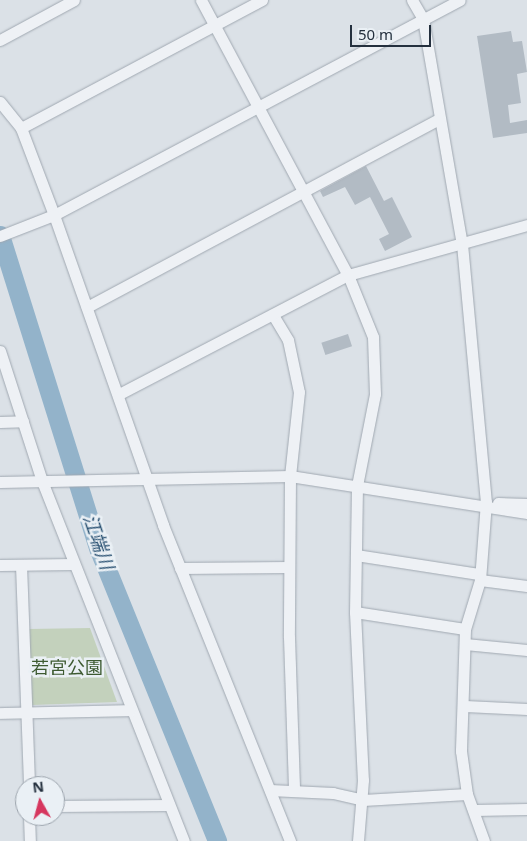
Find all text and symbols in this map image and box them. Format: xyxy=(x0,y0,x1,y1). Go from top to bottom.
scale bar xyxy=(352,15,433,47)
text: 50 m xyxy=(358,24,393,44)
water label: 江端川 xyxy=(78,511,118,573)
park label: 若宮公園 xyxy=(31,656,103,678)
north arrow xyxy=(15,776,65,826)
text: N xyxy=(31,776,45,797)

